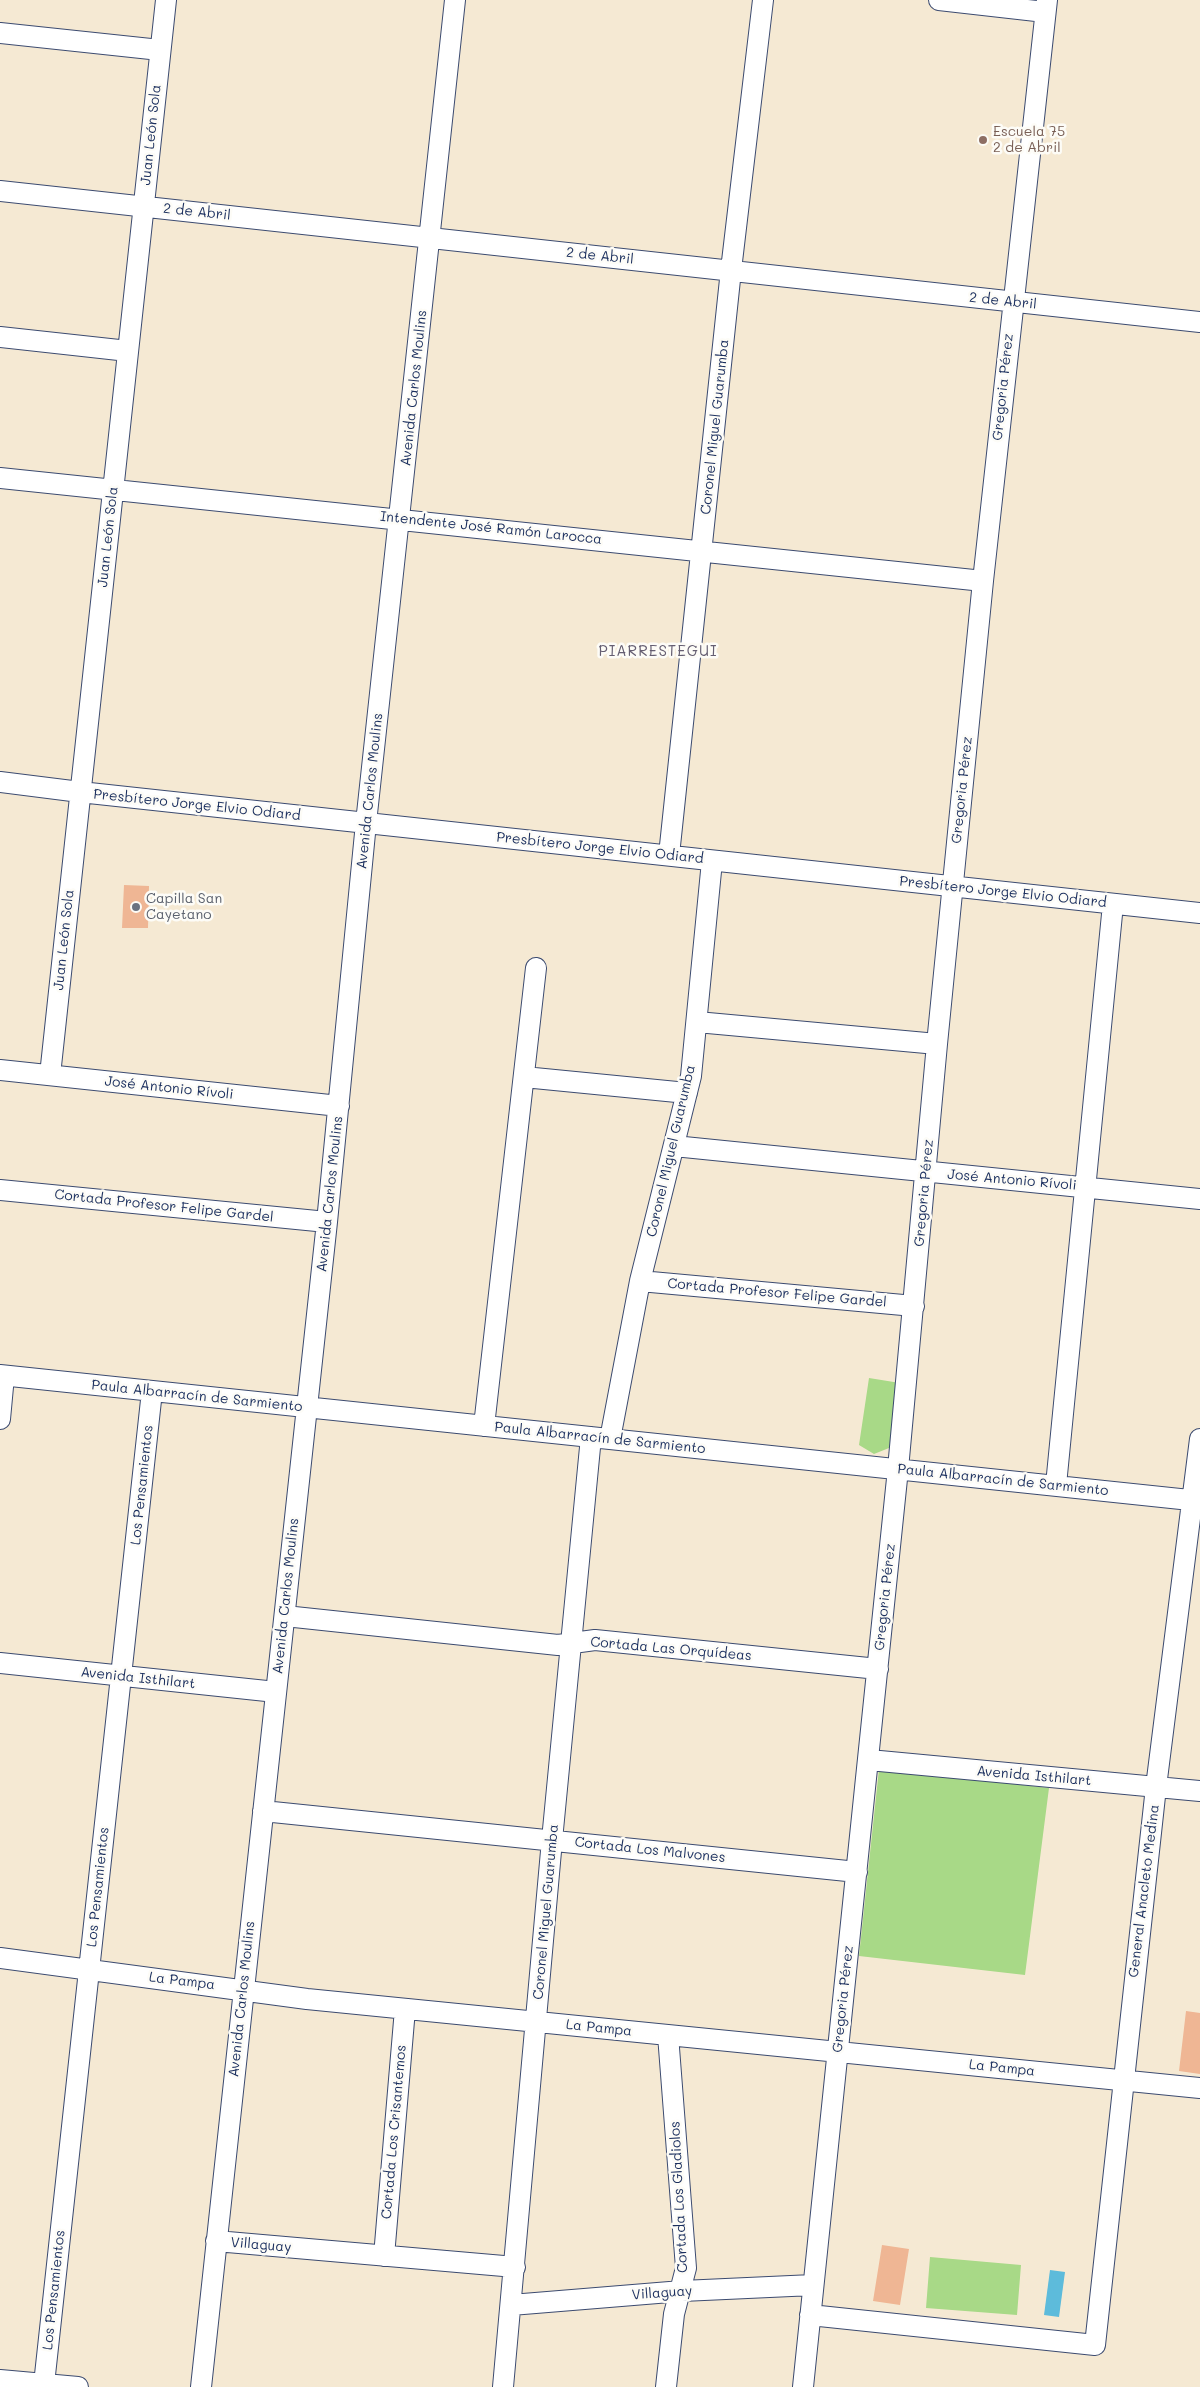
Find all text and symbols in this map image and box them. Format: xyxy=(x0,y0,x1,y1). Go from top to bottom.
street label: Juan León Sola xyxy=(137,84,165,186)
place label: Escuela 75 2 de Abril xyxy=(993,124,1065,156)
marker: Escuela 75 2 de Abril xyxy=(977,134,989,146)
street label: 2 de Abril xyxy=(162,200,232,224)
street label: 2 de Abril xyxy=(565,244,635,268)
street label: 2 de Abril xyxy=(968,289,1038,313)
street label: Avenida Carlos Moulins xyxy=(397,309,431,467)
street label: Gregoria Pérez xyxy=(989,333,1017,441)
street label: Coronel Miguel Guarumba xyxy=(697,339,733,515)
street label: Juan León Sola xyxy=(94,486,122,588)
street label: Intendente José Ramón Larocca xyxy=(379,508,603,548)
district label: PIARRESTEGUI xyxy=(597,642,719,660)
street label: Avenida Carlos Moulins xyxy=(353,712,387,870)
street label: Gregoria Pérez xyxy=(948,736,976,844)
street label: Presbítero Jorge Elvio Odiard xyxy=(93,786,301,824)
street label: Presbítero Jorge Elvio Odiard xyxy=(496,829,704,867)
street label: Presbítero Jorge Elvio Odiard xyxy=(899,873,1107,911)
street label: Juan León Sola xyxy=(50,889,78,991)
place label: Capilla San Cayetano xyxy=(146,891,222,924)
marker: Capilla San Cayetano xyxy=(130,901,142,913)
street label: Coronel Miguel Guarumba xyxy=(643,1063,699,1239)
street label: José Antonio Rívoli xyxy=(104,1073,234,1103)
street label: Avenida Carlos Moulins xyxy=(313,1115,347,1273)
street label: Gregoria Pérez xyxy=(911,1139,937,1247)
street label: José Antonio Rívoli xyxy=(947,1166,1077,1194)
street label: Cortada Profesor Felipe Gardel xyxy=(54,1186,274,1226)
street label: Cortada Profesor Felipe Gardel xyxy=(667,1275,887,1311)
street label: Paula Albarracín de Sarmiento xyxy=(91,1377,303,1415)
street label: Paula Albarracín de Sarmiento xyxy=(494,1419,706,1457)
street label: Los Pensamientos xyxy=(127,1424,157,1546)
street label: Paula Albarracín de Sarmiento xyxy=(897,1461,1109,1499)
street label: Avenida Carlos Moulins xyxy=(269,1517,303,1675)
street label: Gregoria Pérez xyxy=(871,1543,899,1651)
street label: Cortada Las Orquídeas xyxy=(590,1634,752,1664)
street label: Avenida Isthilart xyxy=(80,1664,196,1692)
street label: Avenida Isthilart xyxy=(976,1763,1092,1789)
street label: General Anacleto Medina xyxy=(1125,1804,1163,1978)
street label: Coronel Miguel Guarumba xyxy=(530,1824,562,2000)
street label: Los Pensamientos xyxy=(83,1826,113,1948)
street label: Cortada Los Malvones xyxy=(574,1834,726,1866)
street label: Avenida Carlos Moulins xyxy=(225,1920,259,2078)
street label: Gregoria Pérez xyxy=(829,1945,857,2053)
street label: La Pampa xyxy=(148,1969,216,1993)
street label: La Pampa xyxy=(565,2016,633,2040)
street label: Cortada Los Crisantemos xyxy=(378,2044,410,2220)
street label: La Pampa xyxy=(968,2056,1036,2080)
street label: Cortada Los Gladiolos xyxy=(667,2121,691,2273)
street label: Los Pensamientos xyxy=(39,2229,69,2351)
street label: Villaguay xyxy=(230,2234,292,2256)
street label: Villaguay xyxy=(631,2282,693,2304)

